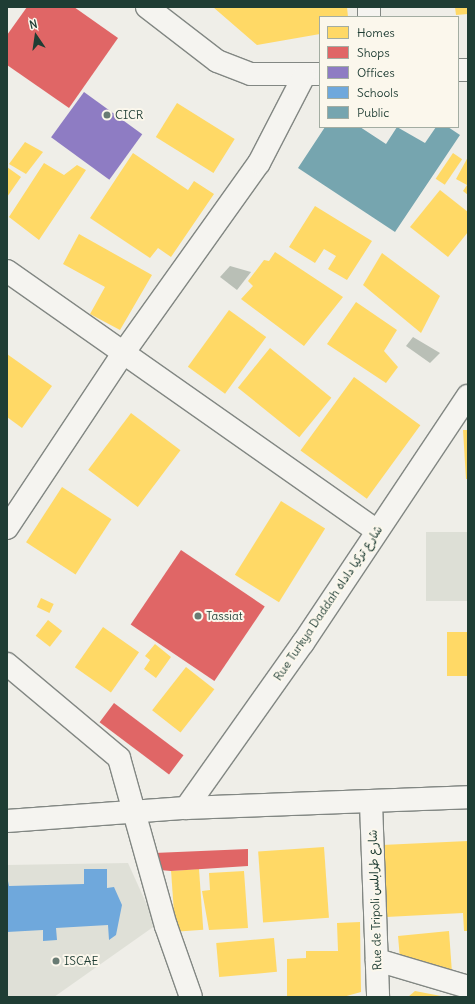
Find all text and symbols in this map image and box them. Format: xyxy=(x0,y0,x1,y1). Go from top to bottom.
north arrow xyxy=(16,16,56,56)
legend xyxy=(319,16,459,128)
text: N xyxy=(28,17,39,32)
text: Homes xyxy=(357,25,395,40)
text: Shops xyxy=(357,45,390,60)
text: Offices xyxy=(357,65,395,80)
text: Schools xyxy=(357,85,398,100)
text: Public xyxy=(357,105,389,120)
place label: CICR xyxy=(115,108,143,122)
marker: CICR xyxy=(102,110,112,120)
street label: Rue Turkya Daddah شارع تركيا داداه xyxy=(271,523,385,683)
place label: Tassiat xyxy=(206,609,243,623)
marker: Tassiat xyxy=(193,611,203,621)
street label: Rue de Tripoli شارع طرابلس xyxy=(365,829,385,971)
place label: ISCAE xyxy=(64,954,99,968)
marker: ISCAE xyxy=(51,956,61,966)

